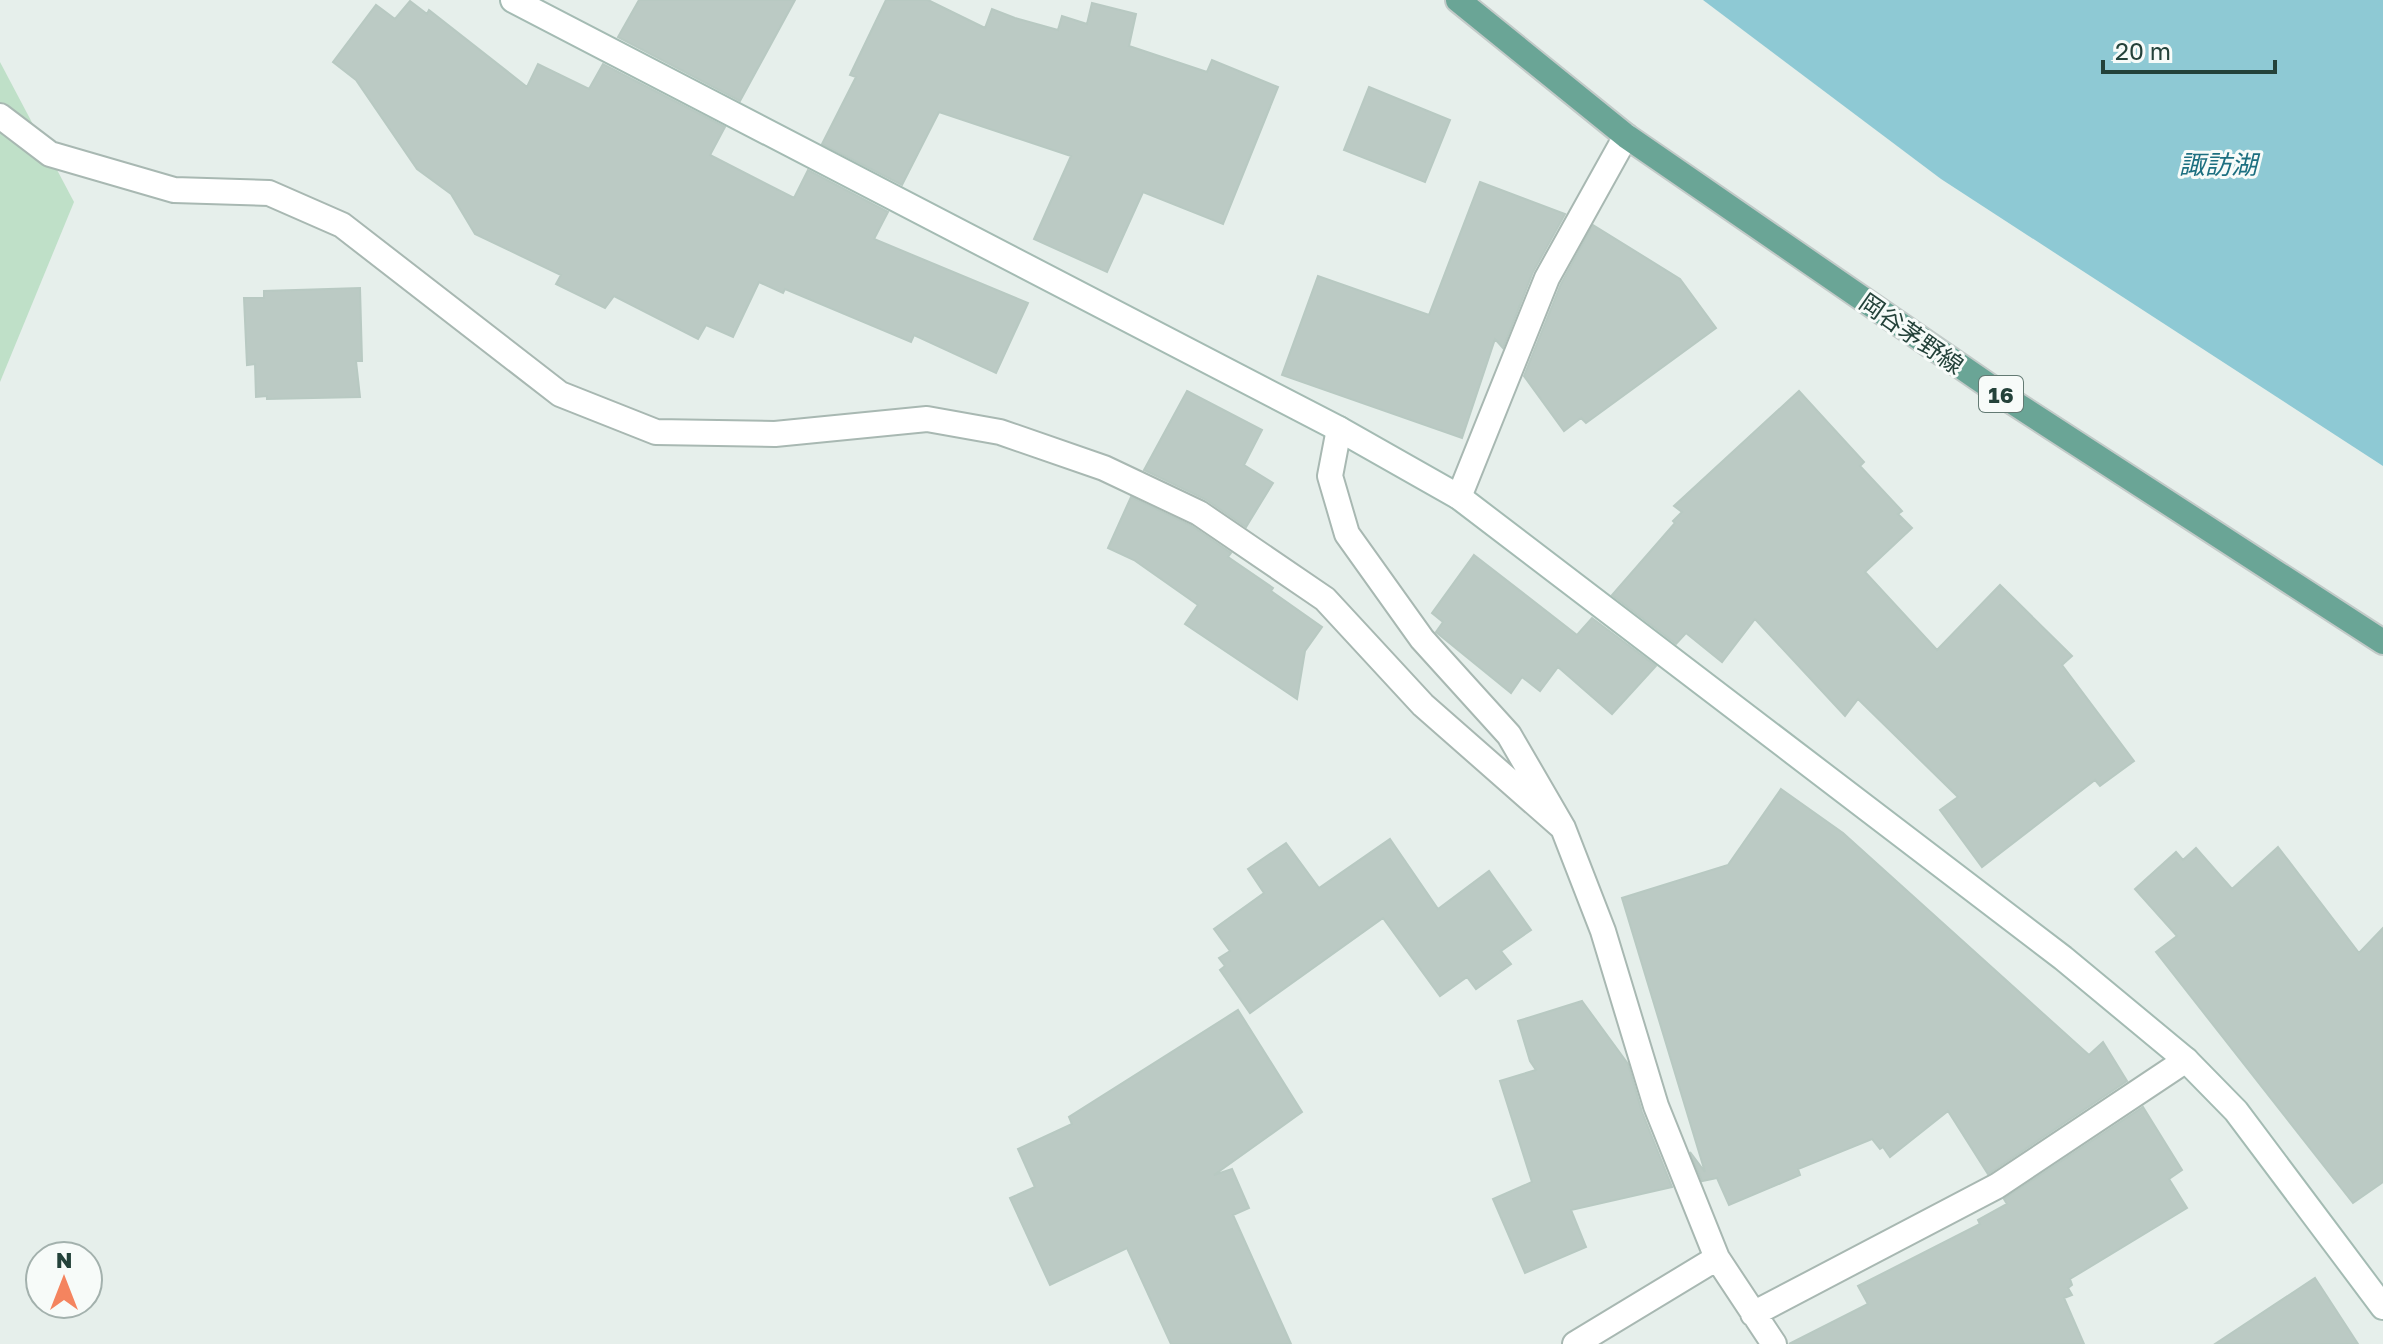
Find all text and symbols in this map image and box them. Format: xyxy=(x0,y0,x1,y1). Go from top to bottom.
scale bar xyxy=(2103,24,2275,74)
text: 20 m xyxy=(2115,36,2171,65)
water label: 諏訪湖 xyxy=(2179,149,2261,180)
street label: 岡谷茅野線 xyxy=(1855,287,1969,379)
road number: 16 xyxy=(1979,376,2023,412)
north arrow xyxy=(24,1240,104,1320)
text: N xyxy=(56,1246,72,1273)

